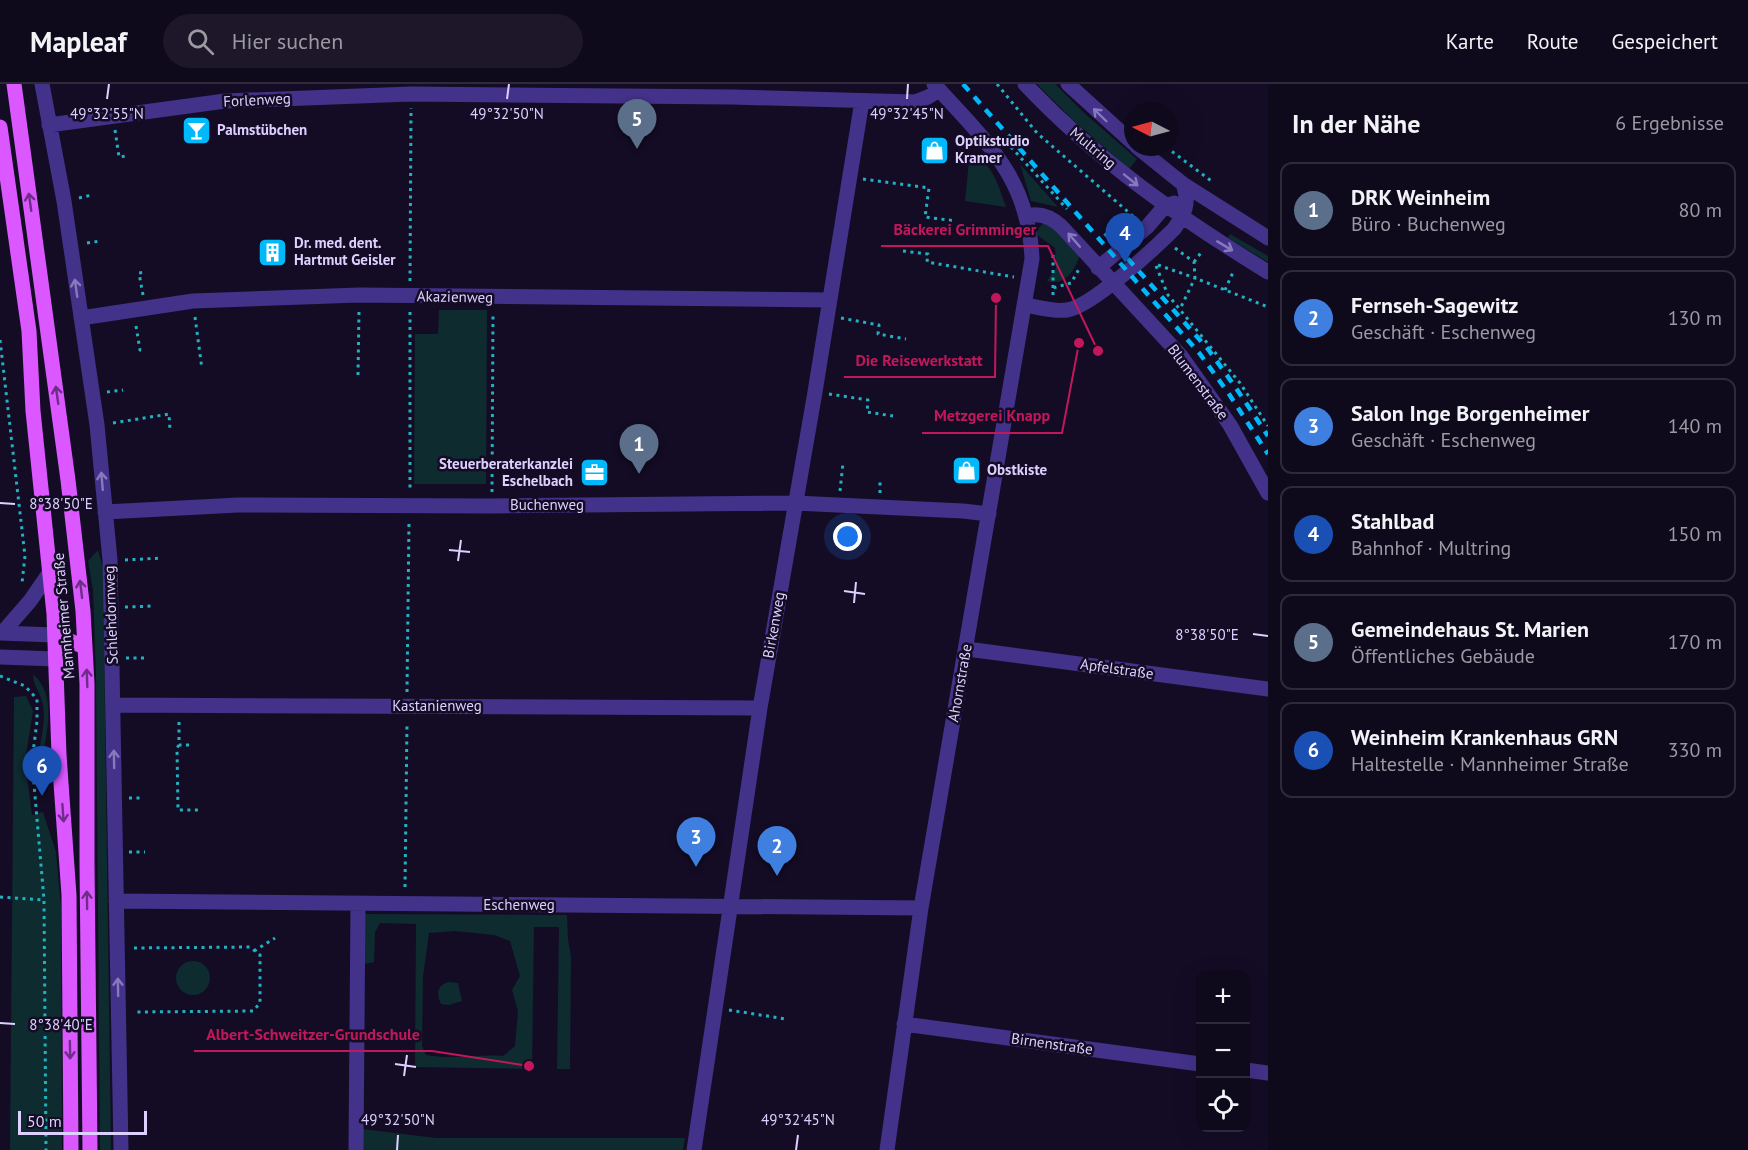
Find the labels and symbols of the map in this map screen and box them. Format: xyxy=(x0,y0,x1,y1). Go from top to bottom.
street label: Forlenweg xyxy=(223,88,291,111)
pin: 5 xyxy=(618,100,656,149)
north arrow xyxy=(1124,102,1178,156)
text: 49°32'55"N xyxy=(70,104,144,123)
text: 49°32'50"N xyxy=(470,104,544,123)
text: 49°32'45"N xyxy=(870,104,944,123)
one-way arrow xyxy=(1092,107,1107,122)
bar icon: Palmstübchen xyxy=(180,114,212,146)
place label: Palmstübchen xyxy=(217,120,307,139)
street label: Multring xyxy=(1066,123,1120,173)
place label: Optikstudio Kramer xyxy=(955,131,1030,167)
shop icon: Optikstudio Kramer xyxy=(918,134,950,166)
one-way arrow xyxy=(1123,173,1139,186)
one-way arrow xyxy=(25,192,36,212)
callout: Bäckerei Grimminger xyxy=(881,212,1048,246)
pin: 4 xyxy=(1106,214,1144,263)
text: Bäckerei Grimminger xyxy=(894,219,1037,239)
place label: Dr. med. dent. Hartmut Geisler xyxy=(294,233,396,269)
one-way arrow xyxy=(1067,233,1081,248)
building icon: Dr. med. dent. Hartmut Geisler xyxy=(257,236,289,268)
one-way arrow xyxy=(1216,240,1233,252)
one-way arrow xyxy=(71,278,82,298)
street label: Akazienweg xyxy=(417,286,493,307)
street label: Blumenstraße xyxy=(1164,340,1233,423)
callout: Die Reisewerkstatt xyxy=(844,343,995,377)
text: Die Reisewerkstatt xyxy=(855,350,983,370)
one-way arrow xyxy=(51,386,62,405)
callout: Metzgerei Knapp xyxy=(922,399,1062,433)
text: Metzgerei Knapp xyxy=(934,405,1050,425)
pin: 1 xyxy=(620,424,658,474)
place label: Steuerberaterkanzlei Eschelbach xyxy=(439,454,573,490)
shop icon: Obstkiste xyxy=(950,454,982,486)
office icon: Steuerberaterkanzlei Eschelbach xyxy=(578,457,610,489)
place label: Obstkiste xyxy=(987,460,1048,479)
one-way arrow xyxy=(96,472,107,492)
text: 8°38'50"E xyxy=(29,494,93,513)
street label: Buchenweg xyxy=(510,495,584,514)
your location xyxy=(833,522,862,551)
street label: Mannheimer Straße xyxy=(49,552,78,680)
street label: Schlehdornweg xyxy=(99,565,122,665)
one-way arrow xyxy=(75,579,86,599)
street label: Birkenweg xyxy=(758,590,789,660)
text: 8°38'50"E xyxy=(1175,625,1239,644)
street label: Ahornstraße xyxy=(943,642,976,723)
street label: Apfelstraße xyxy=(1079,654,1155,683)
one-way arrow xyxy=(81,669,92,689)
street label: Kastanienweg xyxy=(392,696,482,715)
pin: 6 xyxy=(22,746,62,796)
one-way arrow xyxy=(108,749,120,769)
one-way arrow xyxy=(58,803,69,823)
pin: 3 xyxy=(676,818,716,867)
pin: 2 xyxy=(758,826,796,876)
one-way arrow xyxy=(82,890,93,910)
street label: Eschenweg xyxy=(483,895,555,914)
one-way arrow xyxy=(112,977,123,997)
text: 8°38'40"E xyxy=(29,1015,93,1034)
callout: Albert-Schweitzer-Grundschule xyxy=(194,1017,432,1051)
text: Albert-Schweitzer-Grundschule xyxy=(206,1024,420,1044)
street label: Birnenstraße xyxy=(1010,1028,1094,1059)
one-way arrow xyxy=(64,1039,76,1059)
scale bar xyxy=(18,1108,147,1136)
text: 49°32'50"N xyxy=(361,1110,435,1129)
text: 49°32'45"N xyxy=(761,1110,835,1129)

